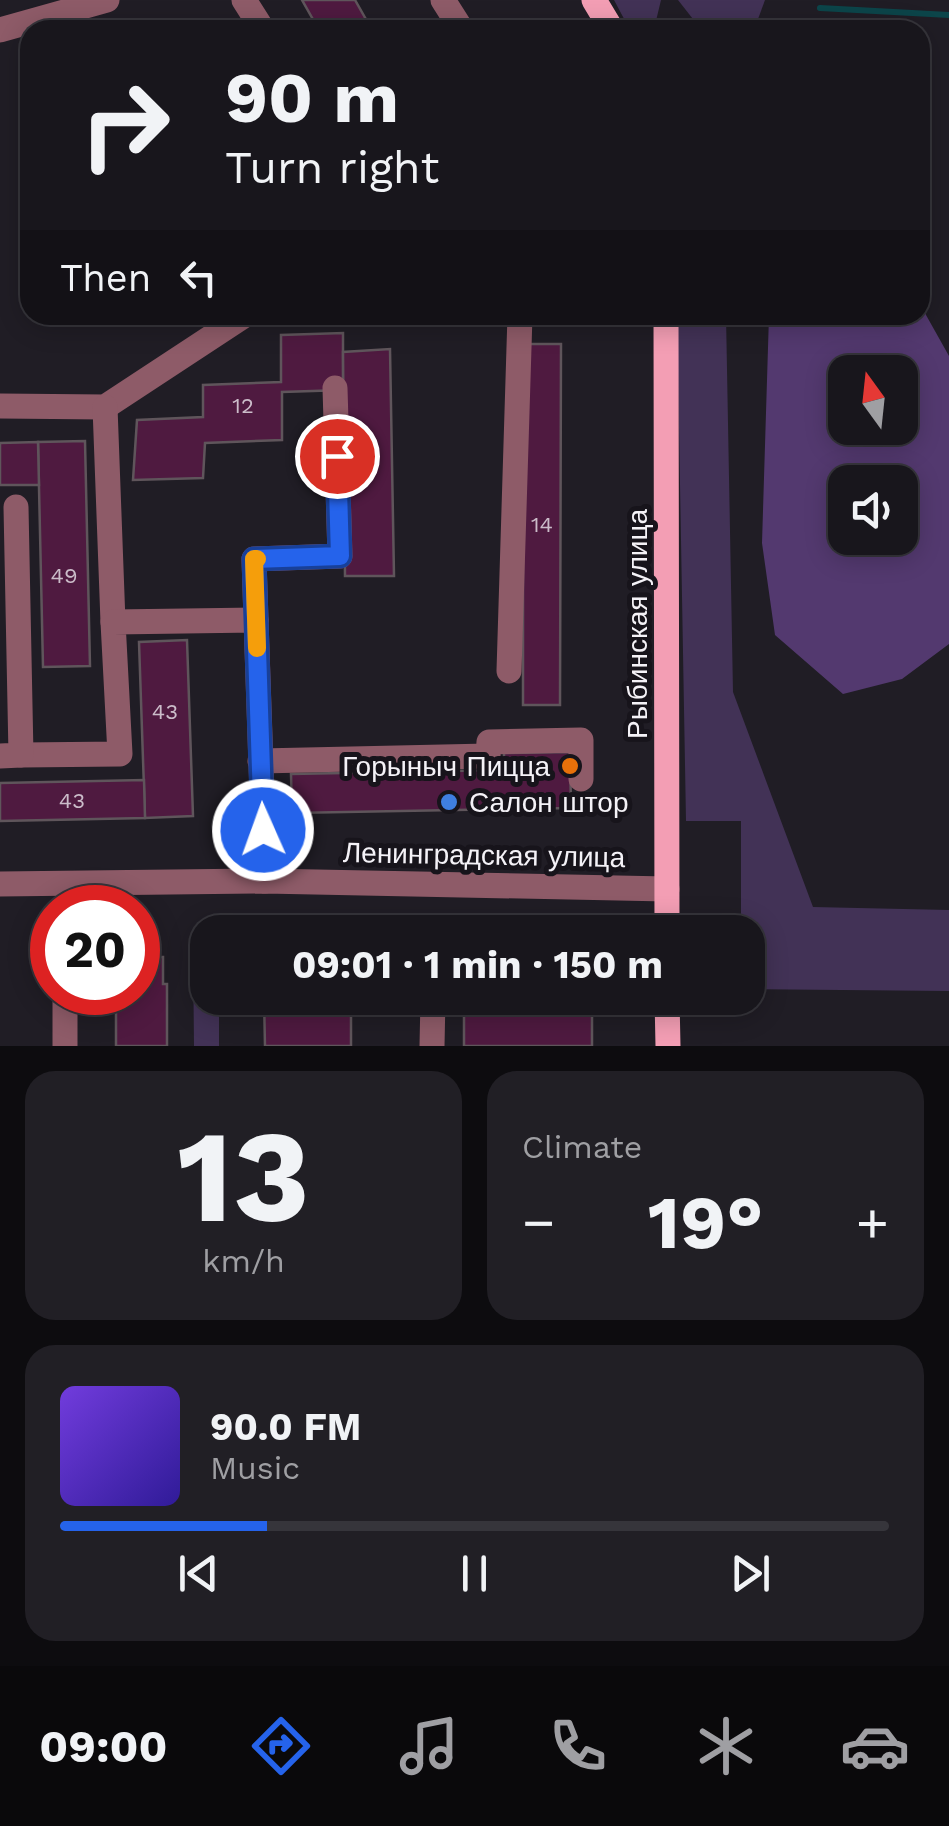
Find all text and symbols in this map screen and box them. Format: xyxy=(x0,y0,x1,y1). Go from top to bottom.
text: 90 m xyxy=(225,57,399,139)
icon: right xyxy=(60,60,190,190)
text: Turn right xyxy=(225,141,439,194)
icon: left xyxy=(171,250,226,305)
text: Then xyxy=(60,256,151,300)
north arrow xyxy=(828,355,918,445)
map controls xyxy=(828,355,918,555)
house number: 12 xyxy=(232,393,254,418)
pin xyxy=(295,414,380,499)
icon: arrive xyxy=(310,429,365,484)
button: sound xyxy=(828,465,918,555)
street label: Рыбинская улица xyxy=(621,509,654,739)
house number: 14 xyxy=(531,512,553,537)
house number: 49 xyxy=(50,563,78,588)
house number: 43 xyxy=(152,699,178,724)
place label: Горыныч Пицца xyxy=(342,750,550,783)
marker: Горыныч Пицца xyxy=(559,755,581,777)
position arrow xyxy=(211,778,315,882)
place label: Салон штор xyxy=(469,786,628,819)
house number: 43 xyxy=(59,788,85,813)
marker: Салон штор xyxy=(438,791,460,813)
street label: Ленинградская улица xyxy=(343,836,626,874)
speed limit sign: 20 xyxy=(30,885,160,1015)
text: 09:01 · 1 min · 150 m xyxy=(292,943,663,987)
text: 13 xyxy=(177,1100,310,1253)
text: Climate xyxy=(522,1128,642,1166)
text: 19° xyxy=(648,1178,763,1266)
text: − xyxy=(522,1190,555,1254)
text: + xyxy=(856,1190,889,1254)
text: km/h xyxy=(202,1242,285,1280)
text: 90.0 FM xyxy=(210,1405,361,1449)
text: Music xyxy=(210,1449,300,1487)
icon: previous xyxy=(171,1546,226,1601)
icon: pause xyxy=(447,1546,502,1601)
icon: next xyxy=(723,1546,778,1601)
icon: directions xyxy=(246,1711,316,1781)
icon: music xyxy=(394,1711,464,1781)
icon: phone xyxy=(543,1711,613,1781)
icon: climate xyxy=(691,1711,761,1781)
icon: car xyxy=(840,1711,910,1781)
text: 09:00 xyxy=(39,1720,167,1773)

